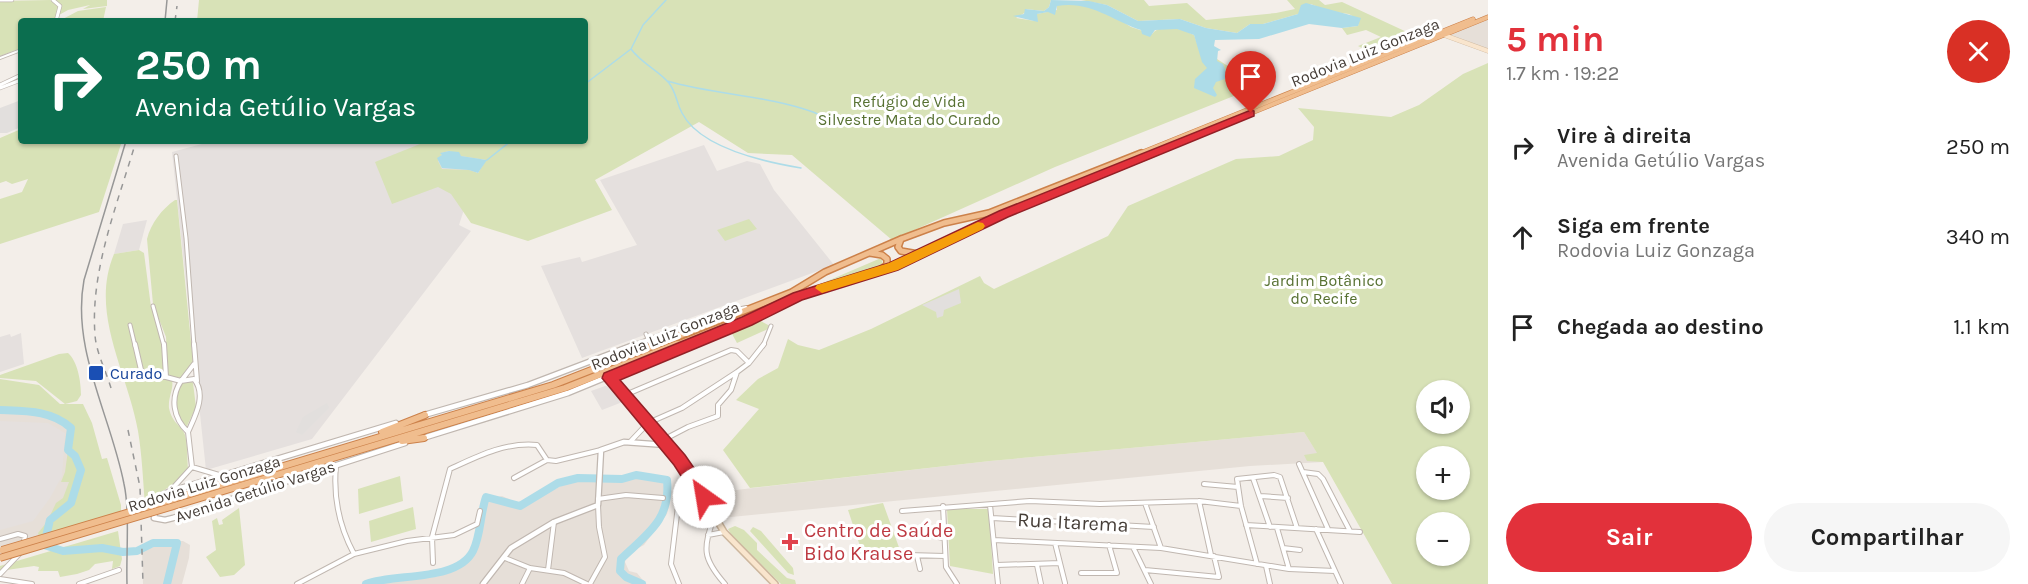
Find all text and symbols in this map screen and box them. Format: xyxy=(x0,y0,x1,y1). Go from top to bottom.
street label: Rodovia Luiz Gonzaga xyxy=(1288,14,1442,91)
text: 5 min xyxy=(1506,18,1604,60)
button: close xyxy=(1947,20,2010,83)
text: 250 m xyxy=(135,40,262,90)
icon: right xyxy=(36,42,114,120)
pin xyxy=(1225,51,1276,113)
icon: arrive xyxy=(1234,60,1267,93)
text: 1.7 km · 19:22 xyxy=(1506,62,1619,85)
text: Avenida Getúlio Vargas xyxy=(135,91,416,123)
park label: Refúgio de Vida Silvestre Mata do Curado xyxy=(818,92,1000,129)
text: Vire à direita xyxy=(1557,123,1692,149)
icon: right xyxy=(1506,131,1539,164)
text: 250 m xyxy=(1946,134,2010,160)
text: Avenida Getúlio Vargas xyxy=(1557,149,1765,172)
text: Siga em frente xyxy=(1557,213,1710,239)
icon: ahead xyxy=(1506,221,1539,254)
text: 340 m xyxy=(1946,224,2010,250)
text: Rodovia Luiz Gonzaga xyxy=(1557,239,1755,262)
park label: Jardim Botânico do Recife xyxy=(1265,271,1384,308)
street label: Rodovia Luiz Gonzaga xyxy=(588,297,742,374)
icon: arrive xyxy=(1506,311,1539,344)
text: Chegada ao destino xyxy=(1557,314,1764,340)
text: 1.1 km xyxy=(1953,314,2010,340)
marker: Curado xyxy=(87,364,105,382)
place label: Curado xyxy=(110,364,162,383)
map controls xyxy=(1416,380,1470,566)
button: sound xyxy=(1416,380,1470,434)
button: + xyxy=(1416,446,1470,500)
street label: Rodovia Luiz Gonzaga xyxy=(126,451,283,516)
street label: Avenida Getúlio Vargas xyxy=(173,457,337,526)
position arrow xyxy=(672,465,736,529)
button: Sair xyxy=(1506,503,1752,572)
button: Compartilhar xyxy=(1764,503,2010,572)
street label: Rua Itarema xyxy=(1017,508,1129,537)
button: − xyxy=(1416,512,1470,566)
place label: Centro de Saúde Bido Krause xyxy=(804,519,953,565)
marker: Centro de Saúde Bido Krause xyxy=(781,533,799,551)

